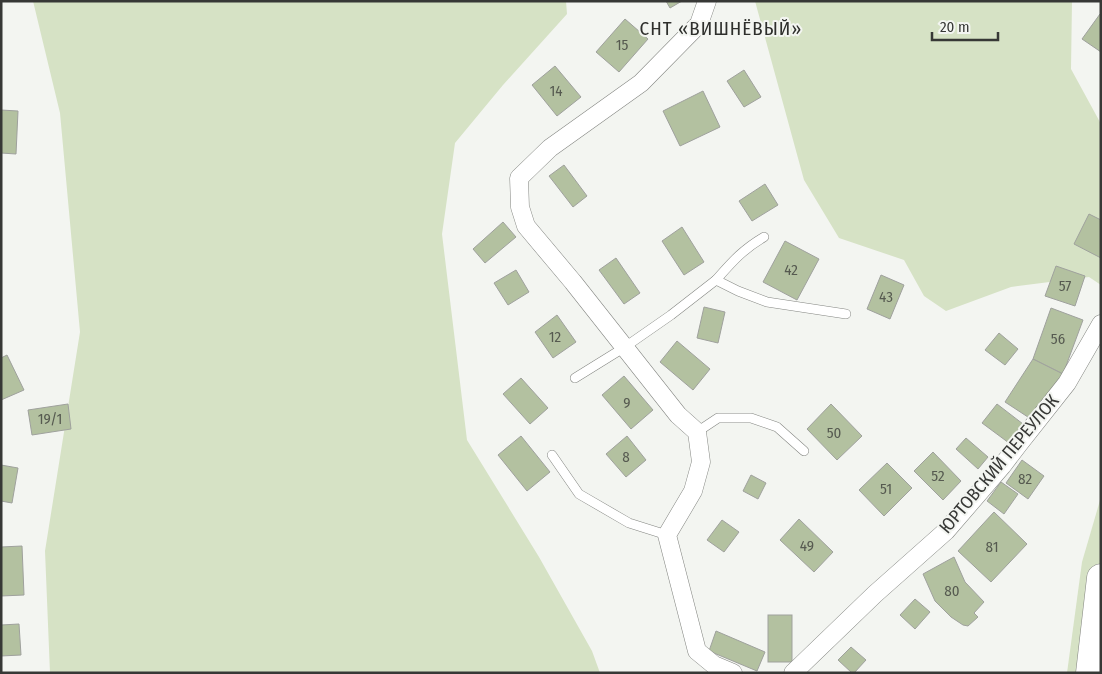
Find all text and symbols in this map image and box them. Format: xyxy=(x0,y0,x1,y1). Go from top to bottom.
scale bar xyxy=(932,10,998,42)
district label: СНТ «ВИШНЁВЫЙ» xyxy=(640,17,802,40)
text: 20 m xyxy=(940,18,970,36)
house number: 15 xyxy=(616,36,628,54)
house number: 14 xyxy=(549,82,563,100)
house number: 42 xyxy=(784,261,798,279)
house number: 57 xyxy=(1059,277,1071,295)
house number: 43 xyxy=(879,288,893,306)
house number: 12 xyxy=(549,328,562,346)
house number: 56 xyxy=(1051,330,1065,348)
street label: ЮРТОВСКИЙ ПЕРЕУЛОК xyxy=(935,390,1064,538)
house number: 9 xyxy=(623,394,631,412)
house number: 19/1 xyxy=(38,410,62,428)
house number: 50 xyxy=(827,424,841,442)
house number: 8 xyxy=(622,448,630,466)
house number: 52 xyxy=(931,467,945,485)
house number: 82 xyxy=(1018,470,1032,488)
house number: 51 xyxy=(880,480,892,498)
house number: 49 xyxy=(800,537,814,555)
house number: 81 xyxy=(986,538,998,556)
house number: 80 xyxy=(944,582,960,600)

